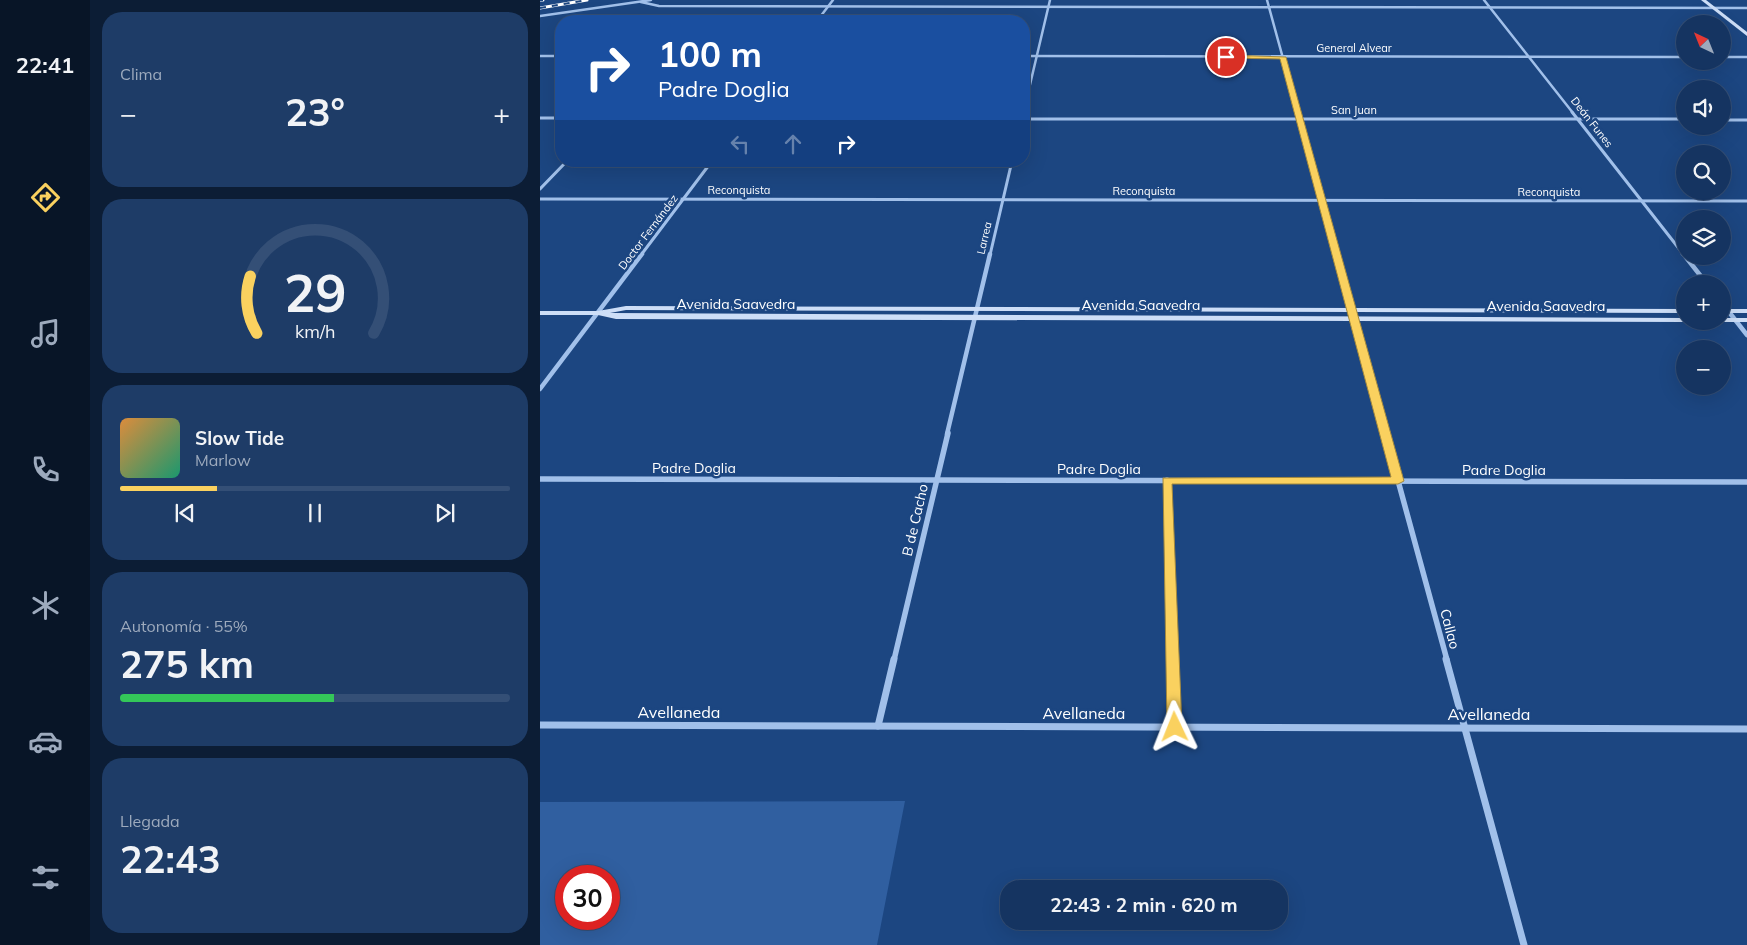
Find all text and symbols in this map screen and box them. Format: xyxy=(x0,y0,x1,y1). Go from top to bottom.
north arrow xyxy=(1676,15,1731,70)
map controls xyxy=(1676,15,1731,395)
text: 100 m xyxy=(658,32,762,76)
icon: right xyxy=(575,35,640,100)
pin xyxy=(1205,36,1247,78)
street label: General Alvear xyxy=(1316,41,1392,55)
icon: arrive xyxy=(1212,43,1240,71)
text: 22:41 xyxy=(16,51,74,79)
text: Clima xyxy=(120,64,162,84)
text: Padre Doglia xyxy=(658,75,790,103)
button: sound xyxy=(1676,80,1731,135)
text: 23° xyxy=(285,88,345,136)
street label: Deán Funes xyxy=(1568,94,1616,150)
text: − xyxy=(120,96,137,131)
text: + xyxy=(493,96,510,131)
street label: San Juan xyxy=(1331,103,1377,117)
icon: left xyxy=(726,130,754,158)
icon: ahead xyxy=(779,130,807,158)
icon: right xyxy=(832,130,860,158)
button: search xyxy=(1676,145,1731,200)
icon: directions xyxy=(28,180,63,215)
street label: Reconquista xyxy=(708,183,770,197)
street label: Reconquista xyxy=(1113,184,1175,198)
street label: Reconquista xyxy=(1518,185,1580,199)
street label: Doctor Fernández xyxy=(615,191,681,272)
button: layers xyxy=(1676,210,1731,265)
street label: Larrea xyxy=(973,220,995,256)
text: 29 xyxy=(284,260,346,325)
button: + xyxy=(1676,275,1731,330)
street label: Avenida Saavedra xyxy=(676,295,796,313)
street label: Avenida Saavedra xyxy=(1081,296,1201,314)
street label: Avenida Saavedra xyxy=(1486,297,1606,315)
icon: music xyxy=(28,316,63,351)
text: km/h xyxy=(295,320,335,342)
button: − xyxy=(1676,340,1731,395)
text: Slow Tide xyxy=(195,426,284,450)
text: Marlow xyxy=(195,450,251,470)
icon: phone xyxy=(28,452,63,487)
street label: Padre Doglia xyxy=(652,459,736,477)
street label: Padre Doglia xyxy=(1057,460,1141,478)
street label: Padre Doglia xyxy=(1462,461,1546,479)
street label: B de Cacho xyxy=(898,482,932,558)
icon: previous xyxy=(171,499,199,527)
icon: pause xyxy=(301,499,329,527)
icon: next xyxy=(431,499,459,527)
icon: climate xyxy=(28,588,63,623)
street label: Callao xyxy=(1436,607,1464,651)
text: Autonomía · 55% xyxy=(120,616,248,636)
text: 275 km xyxy=(120,640,254,688)
position arrow xyxy=(1148,700,1200,752)
street label: Avellaneda xyxy=(638,702,720,722)
street label: Avellaneda xyxy=(1043,703,1125,723)
street label: Avellaneda xyxy=(1448,704,1530,724)
icon: car xyxy=(28,724,63,759)
text: Llegada xyxy=(120,811,180,831)
text: 22:43 xyxy=(120,835,221,883)
icon: filters xyxy=(28,860,63,895)
speed limit sign: 30 xyxy=(555,865,620,930)
text: 22:43 · 2 min · 620 m xyxy=(1050,893,1238,917)

